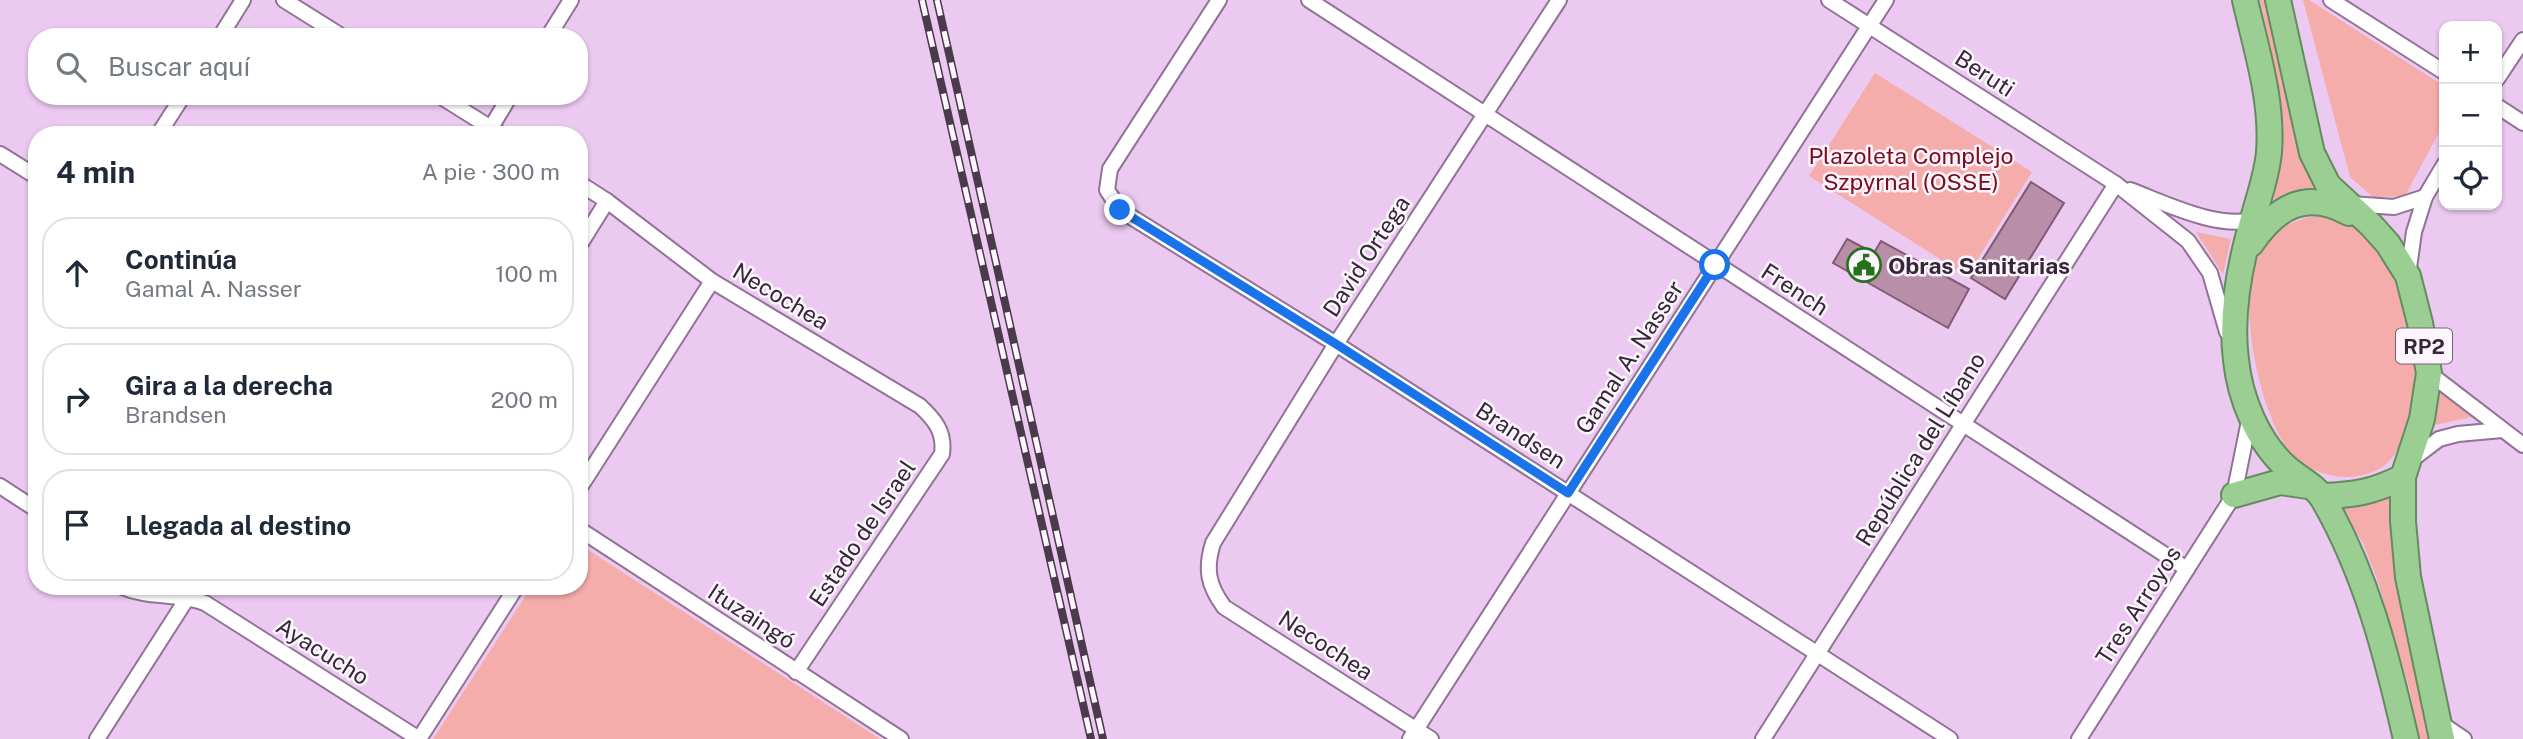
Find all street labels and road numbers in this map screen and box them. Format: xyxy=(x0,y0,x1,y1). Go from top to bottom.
street label: Beruti xyxy=(1950,44,2020,102)
street label: David Ortega xyxy=(1317,191,1415,321)
street label: Necochea xyxy=(728,257,834,335)
street label: French xyxy=(1756,257,1834,321)
street label: Gamal A. Nasser xyxy=(1570,275,1688,439)
road number: RP2 xyxy=(2396,328,2452,364)
street label: República del Líbano xyxy=(1850,347,1990,551)
street label: Brandsen xyxy=(1471,396,1571,474)
street label: Estado de Israel xyxy=(803,455,921,611)
street label: Tres Arroyos xyxy=(2090,541,2186,669)
street label: Ituzaingó xyxy=(703,578,801,654)
street label: Necochea xyxy=(1274,605,1378,685)
street label: Ayacucho xyxy=(272,612,374,690)

